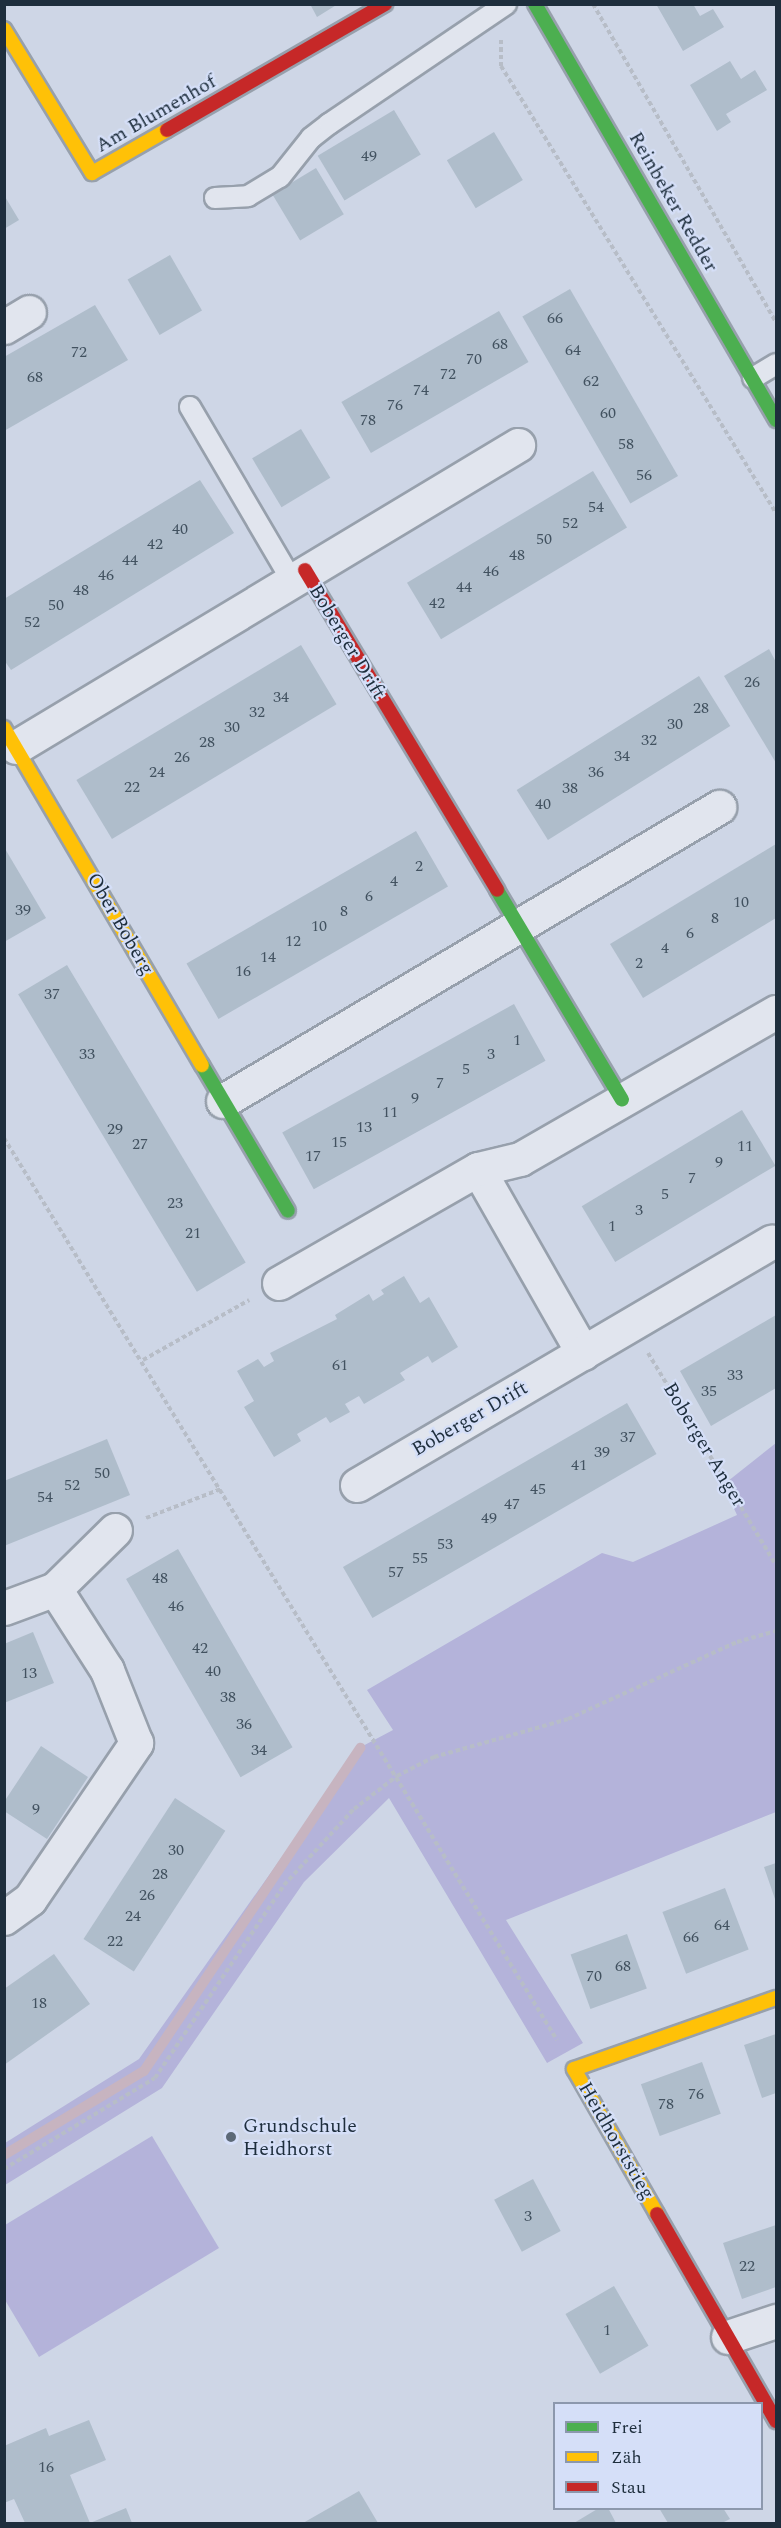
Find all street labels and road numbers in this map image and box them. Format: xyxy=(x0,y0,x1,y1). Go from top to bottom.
street label: Am Blumenhof xyxy=(92,70,220,158)
street label: Reinbeker Redder xyxy=(623,128,723,276)
street label: Boberger Drift xyxy=(303,580,391,704)
street label: Ober Boberg xyxy=(81,869,159,979)
street label: Boberger Drift xyxy=(408,1376,532,1462)
street label: Boberger Anger xyxy=(657,1378,751,1512)
street label: Heidhorststieg xyxy=(573,2078,659,2204)

